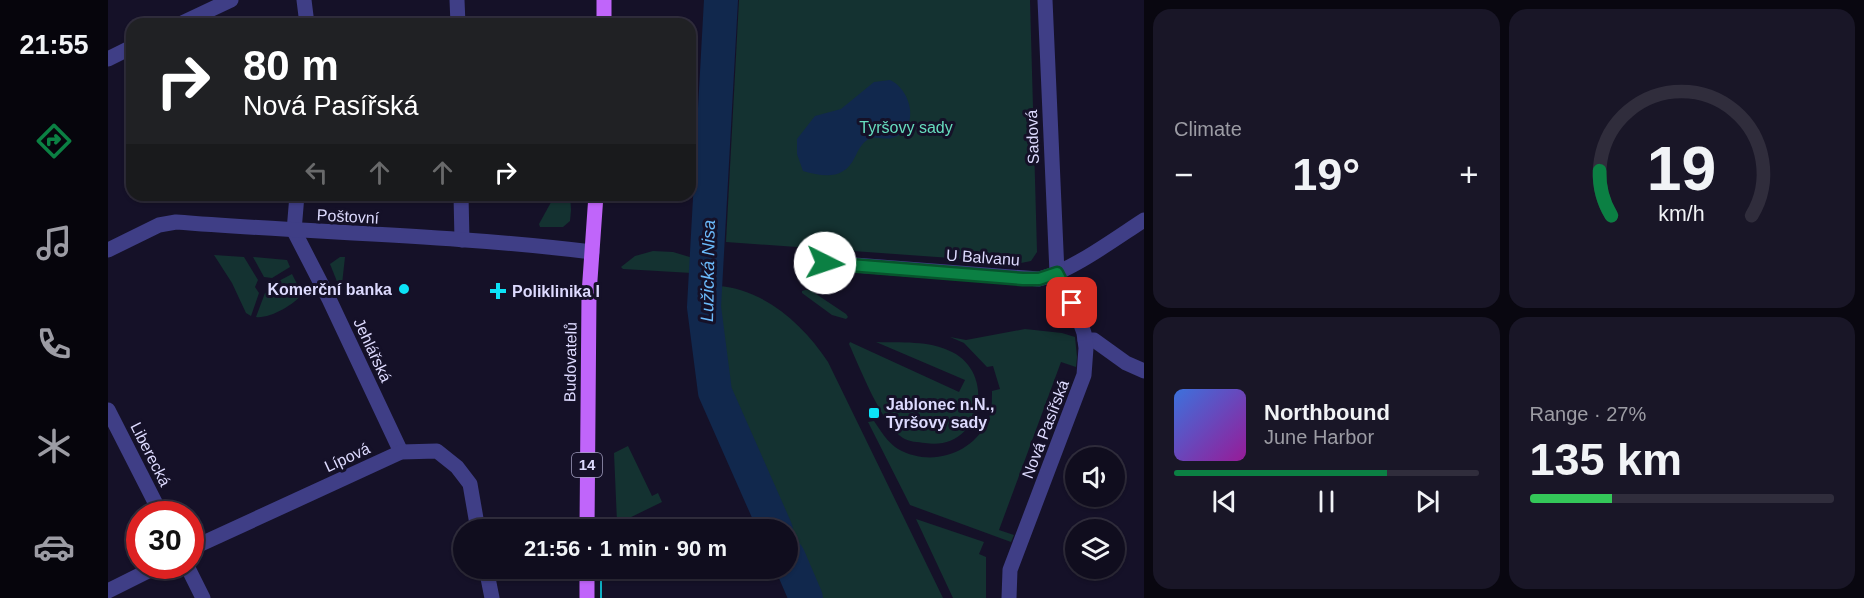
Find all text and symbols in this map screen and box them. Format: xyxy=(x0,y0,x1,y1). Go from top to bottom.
text: 21:55 xyxy=(19,30,89,60)
icon: right xyxy=(144,42,222,120)
text: 80 m xyxy=(243,42,339,89)
text: Nová Pasířská xyxy=(243,91,419,121)
street label: Sadová xyxy=(1023,109,1042,164)
text: Climate xyxy=(1174,118,1242,140)
park label: Tyršovy sady xyxy=(859,119,953,136)
icon: directions xyxy=(33,120,75,162)
text: 19 xyxy=(1647,134,1716,203)
text: 19° xyxy=(1292,149,1360,200)
icon: left xyxy=(300,156,333,189)
icon: ahead xyxy=(363,156,396,189)
icon: ahead xyxy=(426,156,459,189)
icon: right xyxy=(489,156,522,189)
text: − xyxy=(1174,156,1193,193)
text: + xyxy=(1459,156,1479,193)
text: km/h xyxy=(1659,202,1705,226)
street label: Poštovní xyxy=(316,206,380,227)
water label: Lužická Nisa xyxy=(697,220,719,322)
icon: music xyxy=(33,222,75,264)
position arrow xyxy=(793,231,857,295)
street label: U Balvanu xyxy=(946,246,1020,269)
pin xyxy=(1046,277,1097,328)
place label: Komerční banka xyxy=(268,281,392,298)
marker: Komerční banka xyxy=(397,282,411,296)
marker: Poliklinika I xyxy=(489,282,507,300)
place label: Poliklinika I xyxy=(512,283,600,300)
icon: arrive xyxy=(1055,286,1088,319)
street label: Jehlářská xyxy=(350,316,395,385)
street label: Budovatelů xyxy=(561,322,580,402)
icon: phone xyxy=(33,323,75,365)
street label: Nová Pasířská xyxy=(1019,377,1072,481)
place label: Jablonec n.N., Tyršovy sady xyxy=(886,396,994,431)
text: Northbound xyxy=(1264,400,1390,425)
text: Range · 27% xyxy=(1530,403,1646,425)
marker: Jablonec n.N., Tyršovy sady xyxy=(867,406,881,420)
street label: Liberecká xyxy=(127,419,174,489)
icon: climate xyxy=(33,425,75,467)
text: June Harbor xyxy=(1264,426,1374,448)
text: 135 km xyxy=(1530,434,1682,485)
street label: Lípová xyxy=(322,440,373,475)
map controls xyxy=(1065,447,1125,579)
button: sound xyxy=(1065,447,1125,507)
road number: 14 xyxy=(572,453,602,477)
icon: previous xyxy=(1208,485,1241,518)
icon: pause xyxy=(1310,485,1343,518)
icon: next xyxy=(1411,485,1444,518)
speed limit sign: 30 xyxy=(126,501,204,579)
button: layers xyxy=(1065,519,1125,579)
icon: car xyxy=(33,526,75,568)
text: 21:56 · 1 min · 90 m xyxy=(524,536,727,561)

